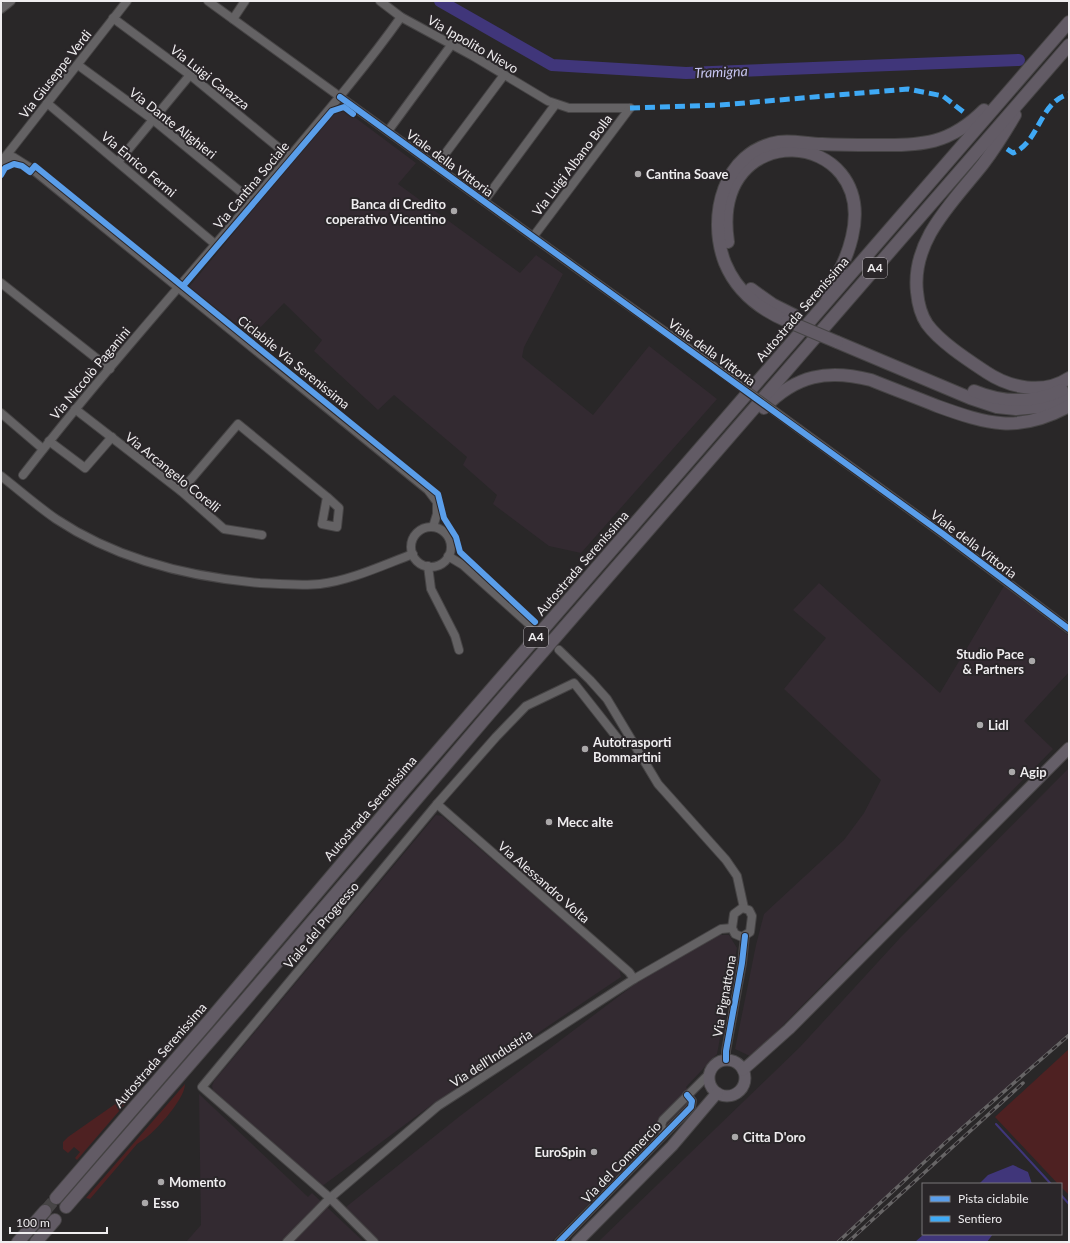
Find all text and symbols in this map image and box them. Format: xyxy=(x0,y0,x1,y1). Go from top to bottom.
street label: Via Ippolito Nievo xyxy=(425,12,521,76)
street label: Via Giuseppe Verdi xyxy=(15,27,95,121)
street label: Via Luigi Carazza xyxy=(167,41,253,113)
water label: Tramigna xyxy=(694,62,748,81)
street label: Via Dante Alighieri xyxy=(126,84,220,162)
street label: Via Luigi Albano Bolla xyxy=(529,111,615,219)
street label: Viale della Vittoria xyxy=(403,126,497,200)
street label: Via Enrico Fermi xyxy=(98,128,180,200)
street label: Via Cantina Sociale xyxy=(210,138,292,232)
place label: Cantina Soave xyxy=(646,166,729,182)
marker: Cantina Soave xyxy=(633,169,643,179)
place label: Banca di Credito coperativo Vicentino xyxy=(326,196,447,227)
marker: Banca di Credito coperativo Vicentino xyxy=(449,206,459,216)
street label: Autostrada Serenissima xyxy=(752,253,852,365)
road number: A4 xyxy=(863,258,887,278)
street label: Ciclabile Via Serenissima xyxy=(235,312,353,412)
street label: Viale della Vittoria xyxy=(665,315,759,389)
street label: Via Niccolò Paganini xyxy=(47,323,133,423)
street label: Via Arcangelo Corelli xyxy=(122,429,224,515)
street label: Viale della Vittoria xyxy=(928,506,1020,582)
street label: Autostrada Serenissima xyxy=(532,507,632,619)
road number: A4 xyxy=(524,627,548,647)
place label: Studio Pace & Partners xyxy=(956,646,1024,677)
marker: Studio Pace & Partners xyxy=(1027,656,1037,666)
place label: Lidl xyxy=(988,717,1009,733)
marker: Lidl xyxy=(975,720,985,730)
place label: Autotrasporti Bommartini xyxy=(592,734,671,765)
marker: Autotrasporti Bommartini xyxy=(580,744,590,754)
street label: Autostrada Serenissima xyxy=(320,752,420,864)
place label: Agip xyxy=(1019,764,1047,780)
marker: Agip xyxy=(1007,767,1017,777)
place label: Mecc alte xyxy=(557,814,613,830)
marker: Mecc alte xyxy=(544,817,554,827)
street label: Via Alessandro Volta xyxy=(495,838,593,926)
street label: Viale del Progresso xyxy=(280,878,362,972)
street label: Via Pignattona xyxy=(709,954,739,1038)
street label: Autostrada Serenissima xyxy=(110,999,210,1111)
street label: Via dell'Industria xyxy=(447,1026,535,1090)
street label: Via del Commercio xyxy=(578,1118,664,1206)
place label: Citta D'oro xyxy=(743,1129,806,1145)
marker: Citta D'oro xyxy=(730,1132,740,1142)
place label: EuroSpin xyxy=(534,1144,586,1160)
marker: EuroSpin xyxy=(589,1147,599,1157)
place label: Momento xyxy=(169,1174,226,1190)
marker: Momento xyxy=(156,1177,166,1187)
legend xyxy=(922,1183,1062,1235)
text: Pista ciclabile xyxy=(958,1191,1029,1206)
place label: Esso xyxy=(153,1195,180,1211)
marker: Esso xyxy=(140,1198,150,1208)
scale bar xyxy=(10,1209,107,1235)
text: Sentiero xyxy=(958,1211,1002,1226)
text: 100 m xyxy=(16,1215,50,1230)

